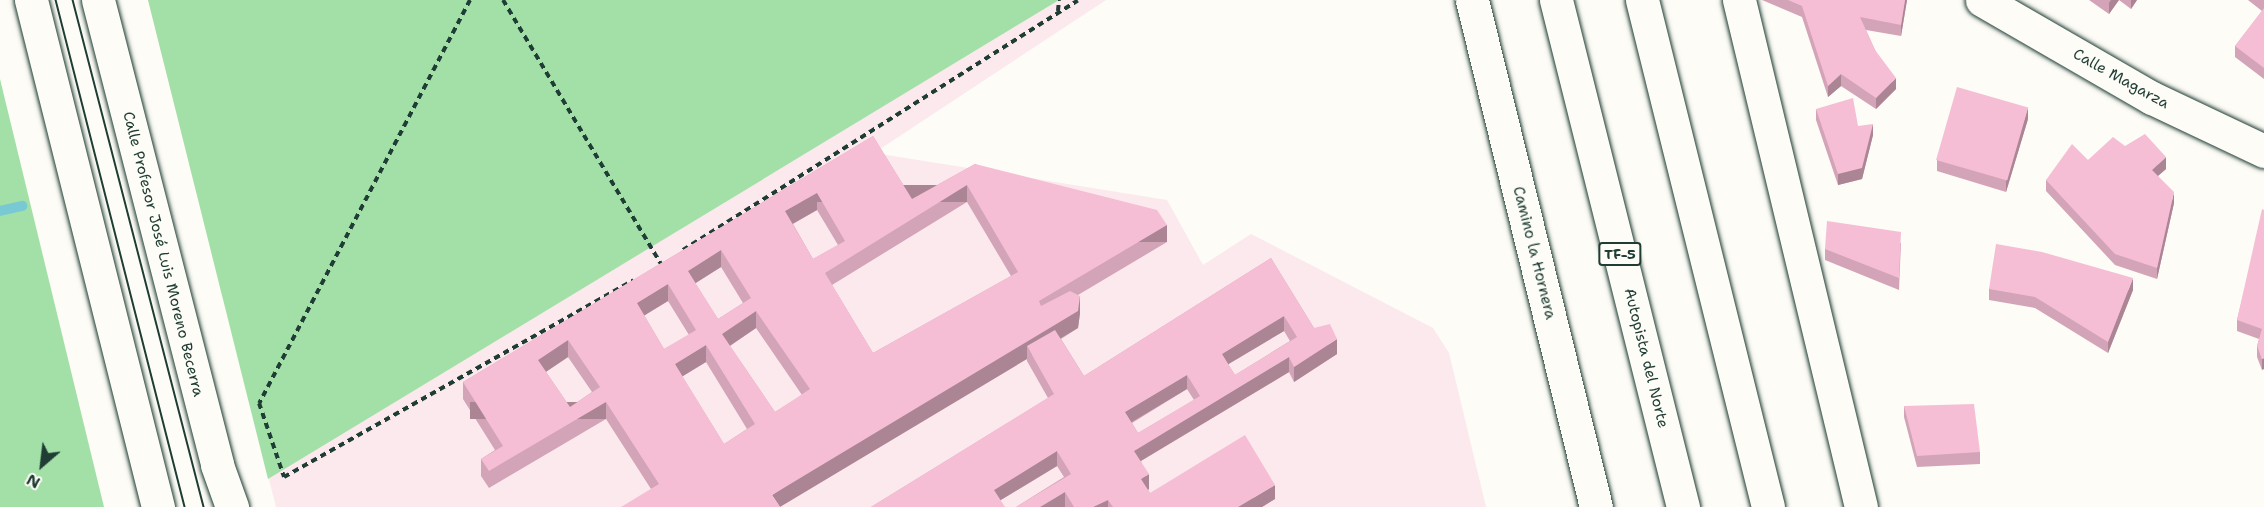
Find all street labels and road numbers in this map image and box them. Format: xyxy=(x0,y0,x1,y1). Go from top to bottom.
street label: Calle Magarza xyxy=(2070,45,2172,113)
street label: Calle Profesor José Luis Moreno Becerra xyxy=(119,110,207,398)
street label: Camino la Hornera xyxy=(1509,185,1559,321)
road number: TF-5 xyxy=(1598,243,1642,265)
street label: Autopista del Norte xyxy=(1620,286,1672,430)

